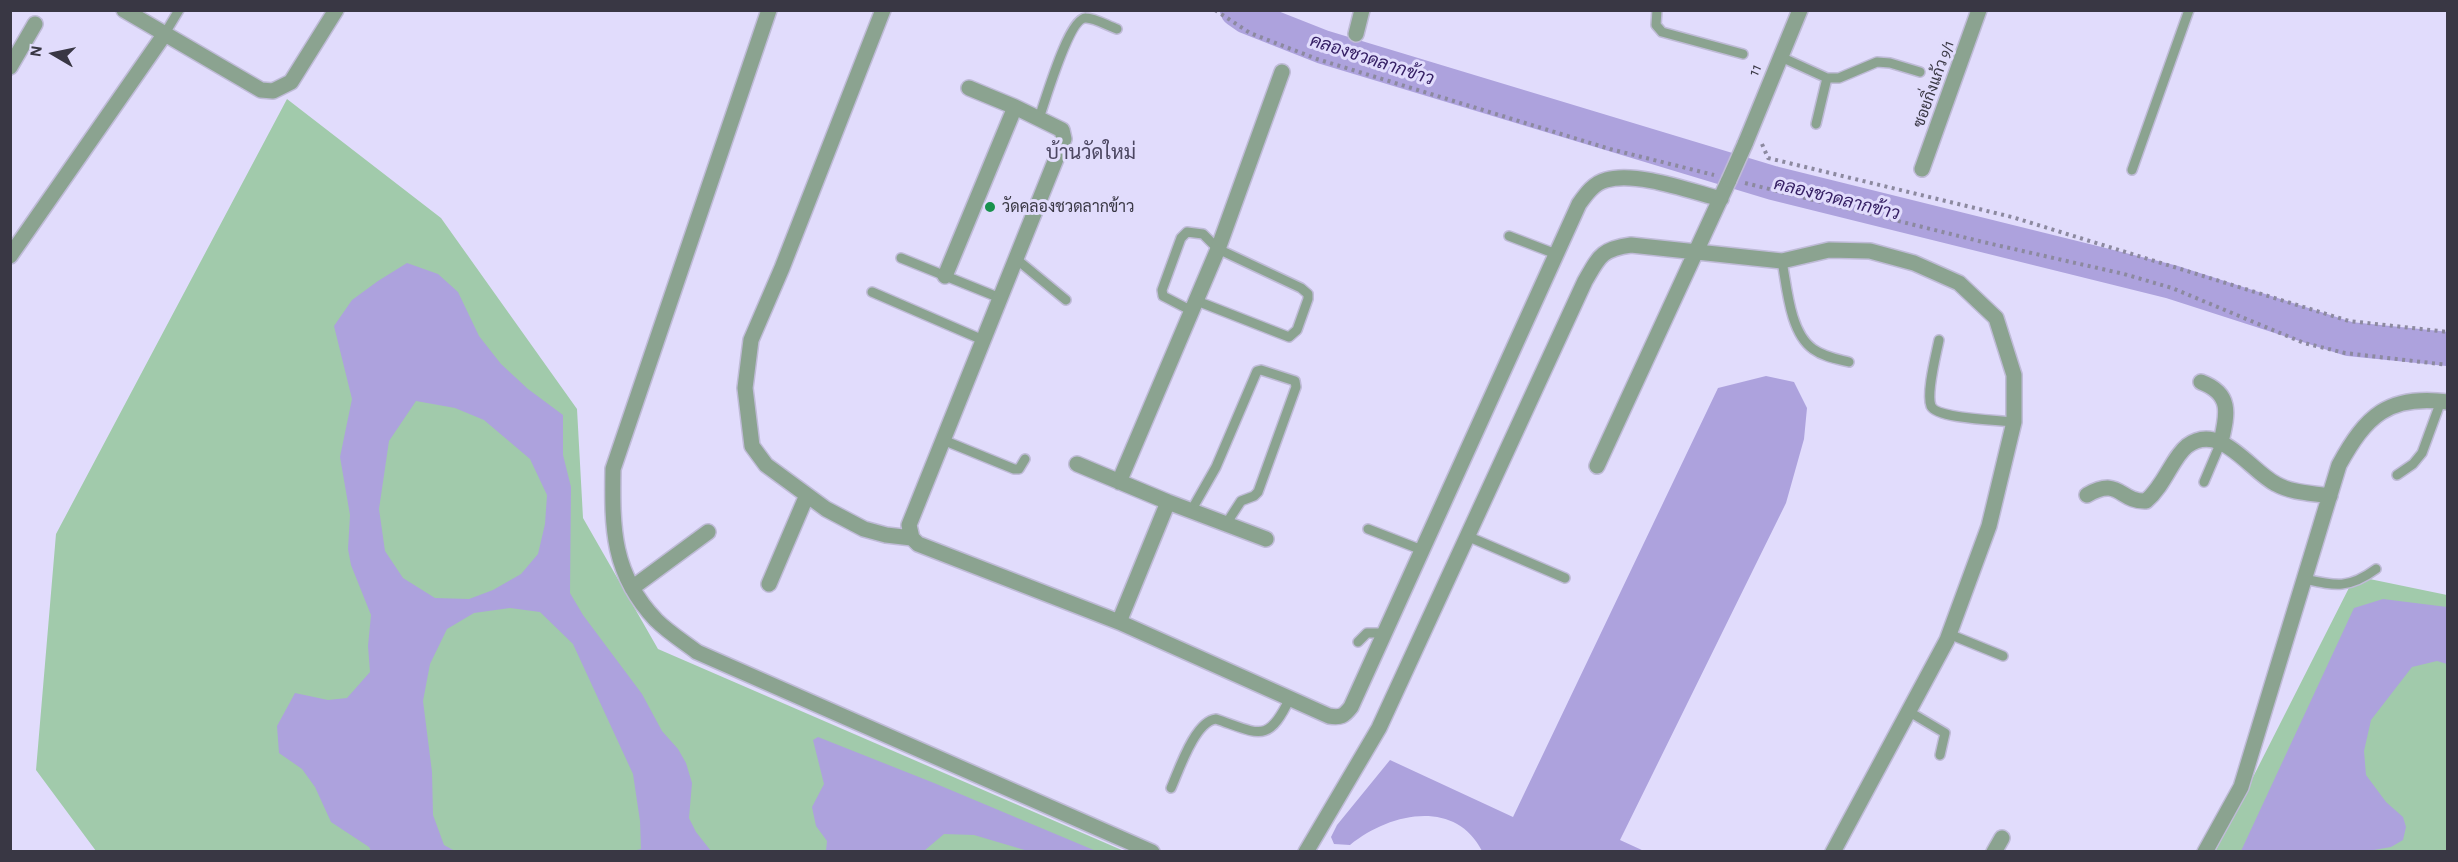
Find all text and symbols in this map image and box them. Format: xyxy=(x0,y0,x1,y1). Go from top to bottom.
north arrow xyxy=(24,24,84,84)
water label: คลองชวดลากข้าว xyxy=(1307,30,1437,90)
street label: ซอยกิ่งแก้ว 9/1 xyxy=(1909,38,1959,130)
text: N xyxy=(27,44,45,58)
street label: 11 xyxy=(1744,61,1766,79)
district label: บ้านวัดใหม่ xyxy=(1046,141,1136,165)
water label: คลองชวดลากข้าว xyxy=(1772,173,1902,225)
place label: วัดคลองชวดลากข้าว xyxy=(1002,197,1134,217)
marker: วัดคลองชวดลากข้าว xyxy=(983,200,997,214)

